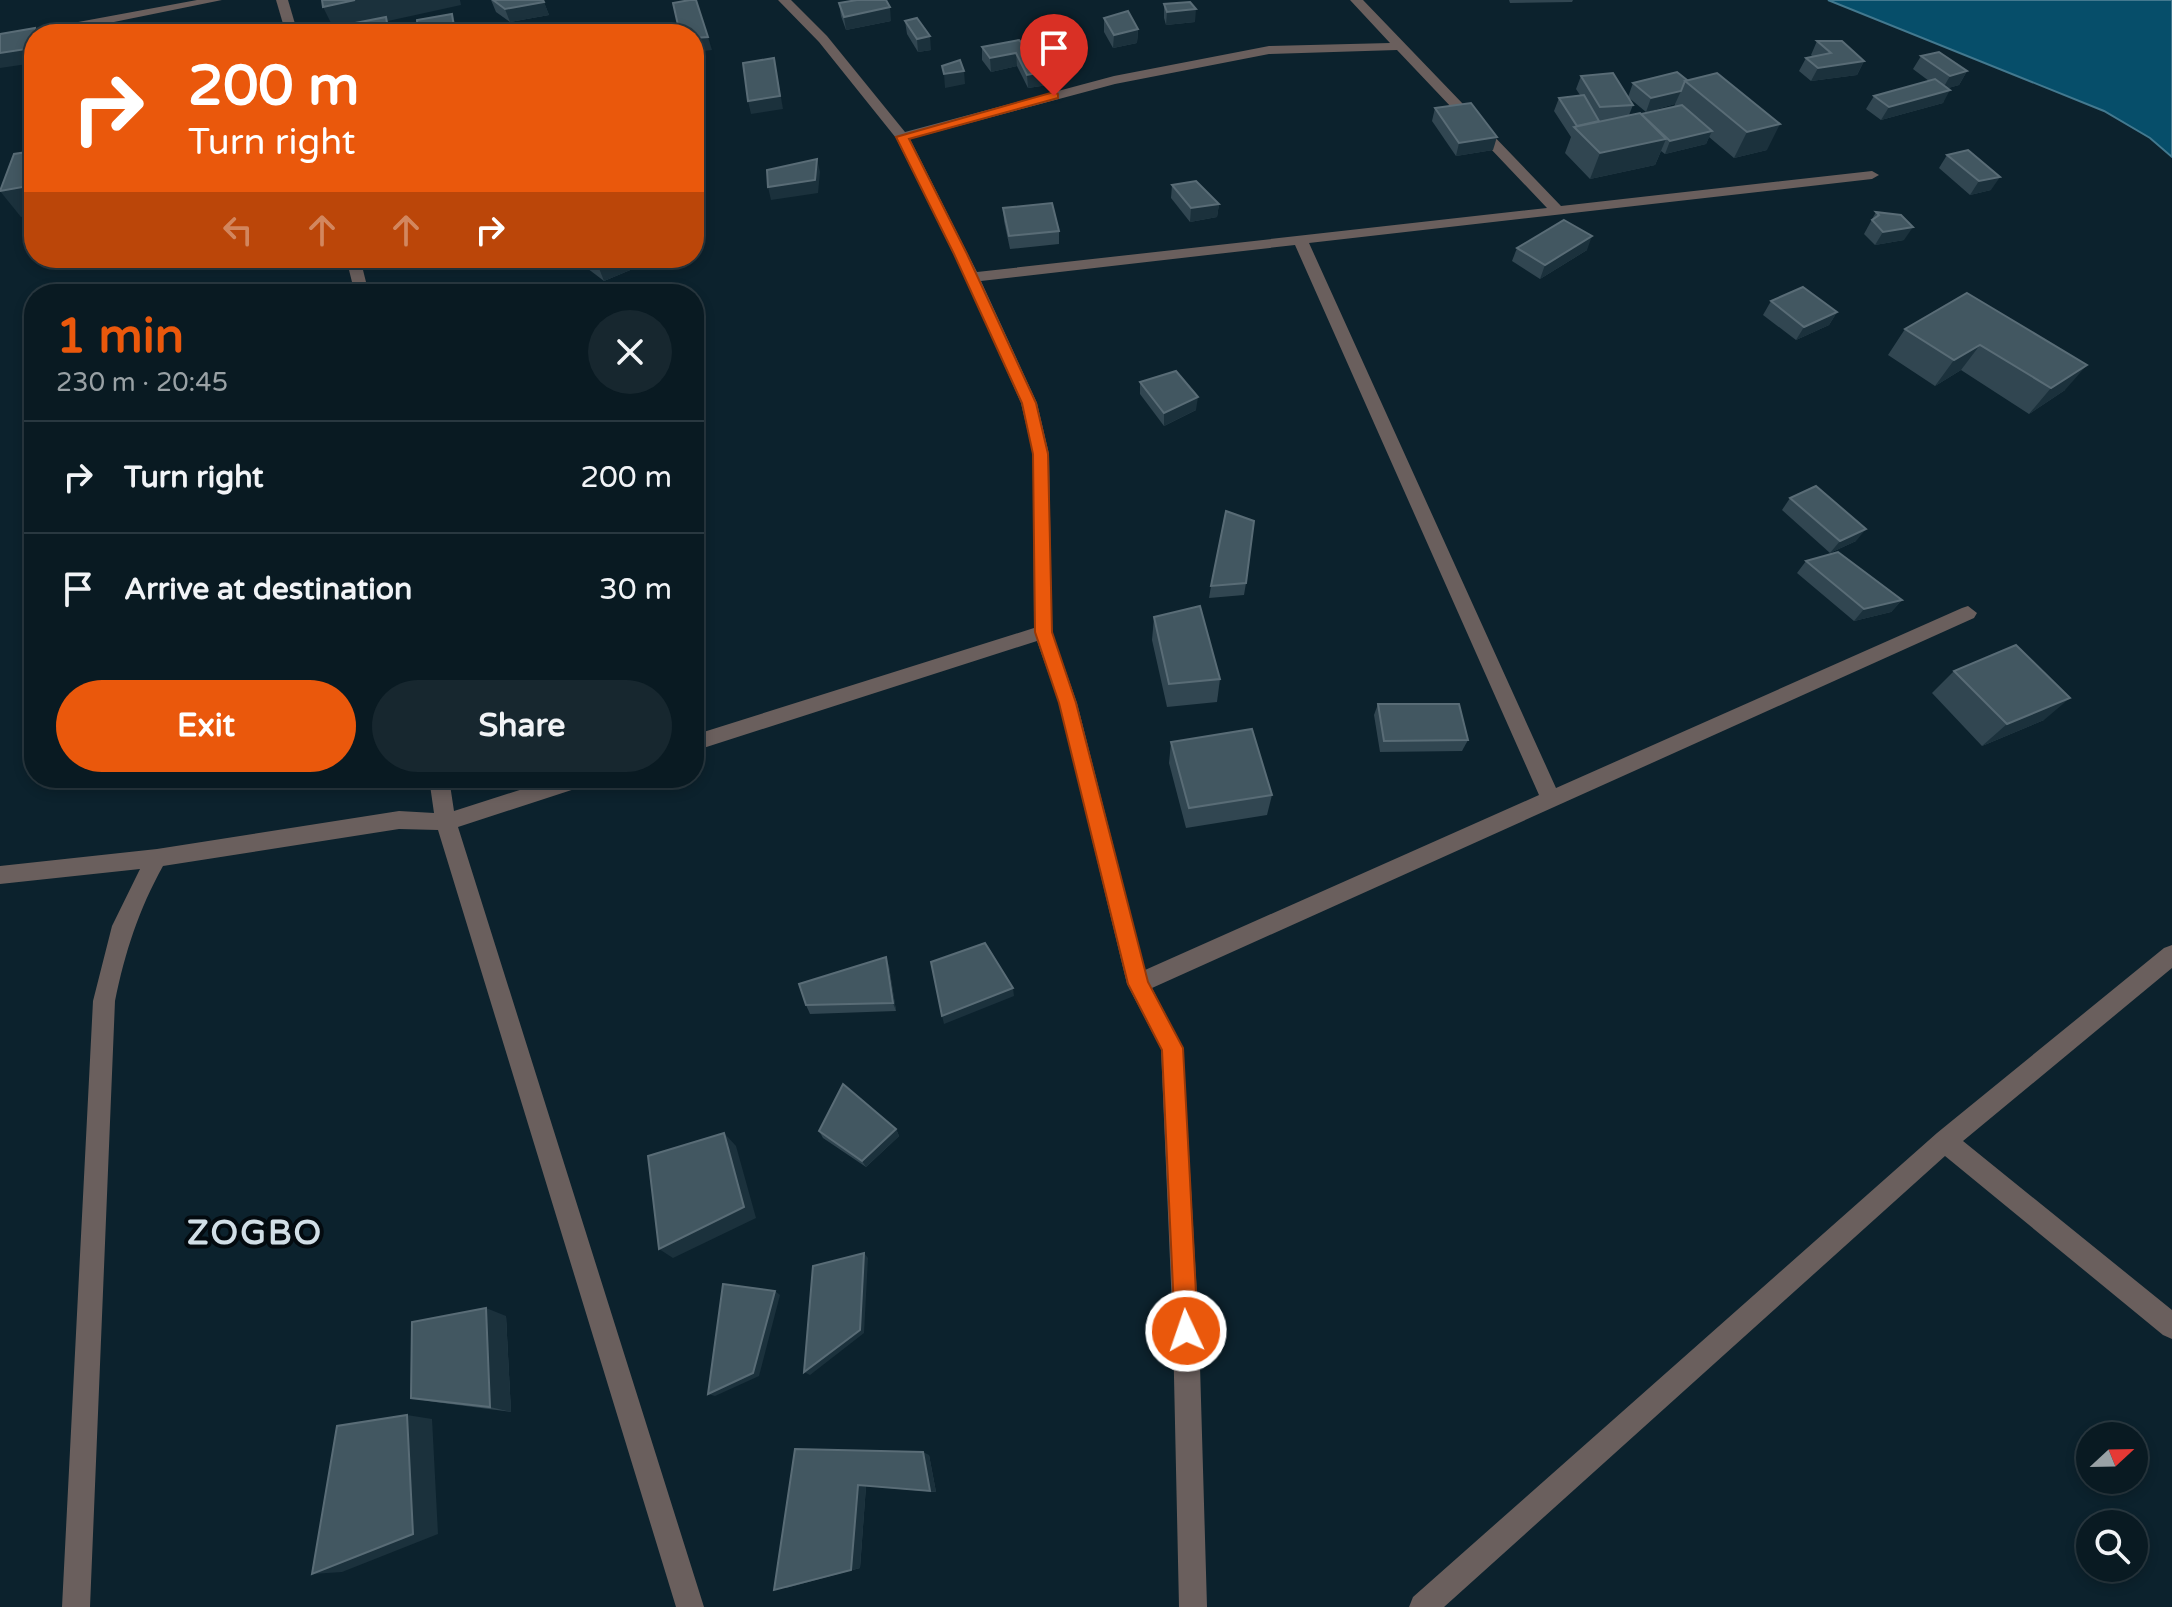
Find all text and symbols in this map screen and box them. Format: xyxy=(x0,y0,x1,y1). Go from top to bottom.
pin xyxy=(1020,14.0,1088,96)
icon: arrive xyxy=(1032,26,1076,70)
text: 200 m xyxy=(188,53,359,120)
icon: right xyxy=(56,56,160,160)
text: Turn right xyxy=(188,121,355,164)
icon: left xyxy=(216,208,260,252)
icon: ahead xyxy=(300,208,344,252)
icon: ahead xyxy=(384,208,428,252)
icon: right xyxy=(468,208,512,252)
text: 1 min xyxy=(56,308,184,366)
button: close xyxy=(588,310,672,394)
text: 230 m · 20:45 xyxy=(56,367,228,398)
icon: right xyxy=(56,455,100,499)
text: Turn right xyxy=(124,459,264,496)
text: 200 m xyxy=(580,459,672,496)
icon: arrive xyxy=(56,567,100,611)
text: Arrive at destination xyxy=(124,571,412,608)
text: 30 m xyxy=(599,571,672,608)
button: Exit xyxy=(56,680,356,772)
button: Share xyxy=(372,680,672,772)
district label: ZOGBO xyxy=(187,1213,323,1254)
position arrow xyxy=(1144,1289,1228,1373)
north arrow xyxy=(2076,1422,2148,1494)
map controls xyxy=(2076,1422,2148,1582)
button: search xyxy=(2076,1510,2148,1582)

